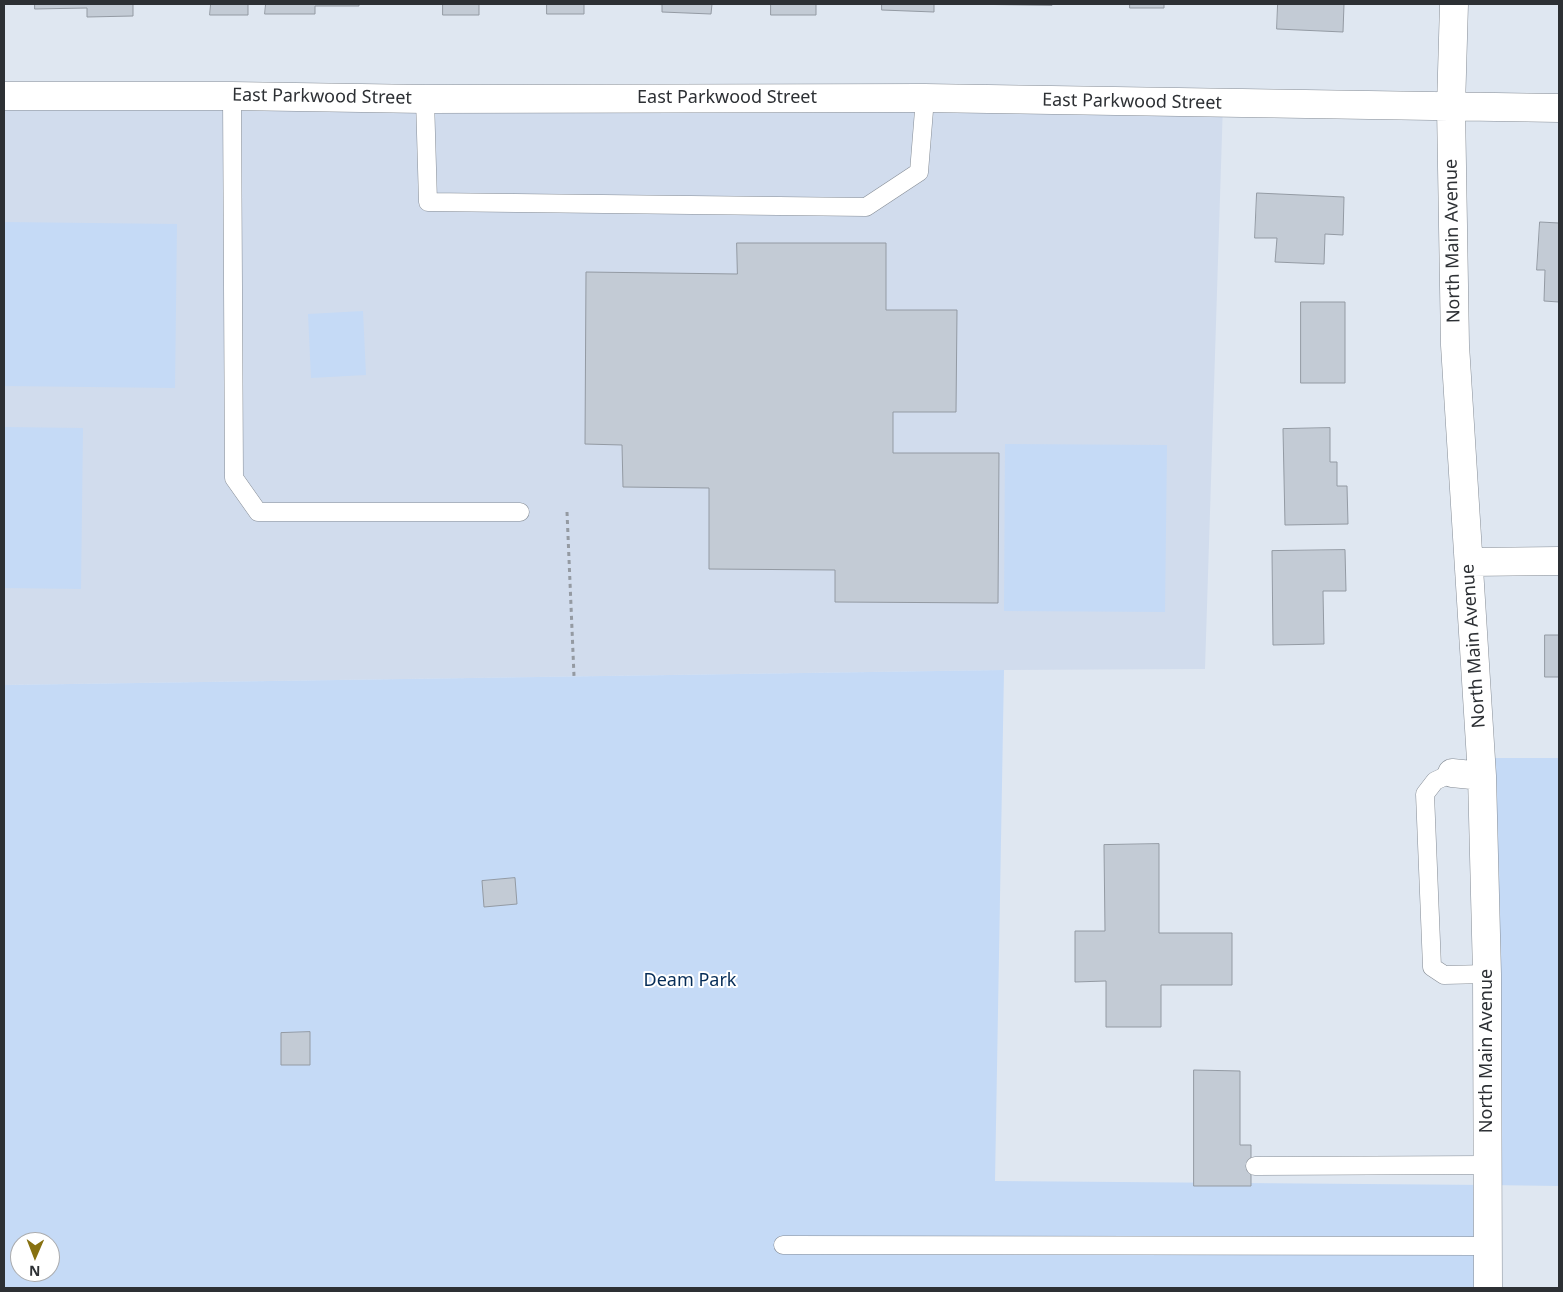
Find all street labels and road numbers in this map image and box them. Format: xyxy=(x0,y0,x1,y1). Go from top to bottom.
street label: East Parkwood Street xyxy=(232,85,412,109)
street label: East Parkwood Street xyxy=(637,87,817,109)
street label: East Parkwood Street xyxy=(1042,90,1222,114)
street label: North Main Avenue xyxy=(1441,159,1465,323)
street label: North Main Avenue xyxy=(1457,563,1491,729)
street label: North Main Avenue xyxy=(1476,969,1498,1133)

